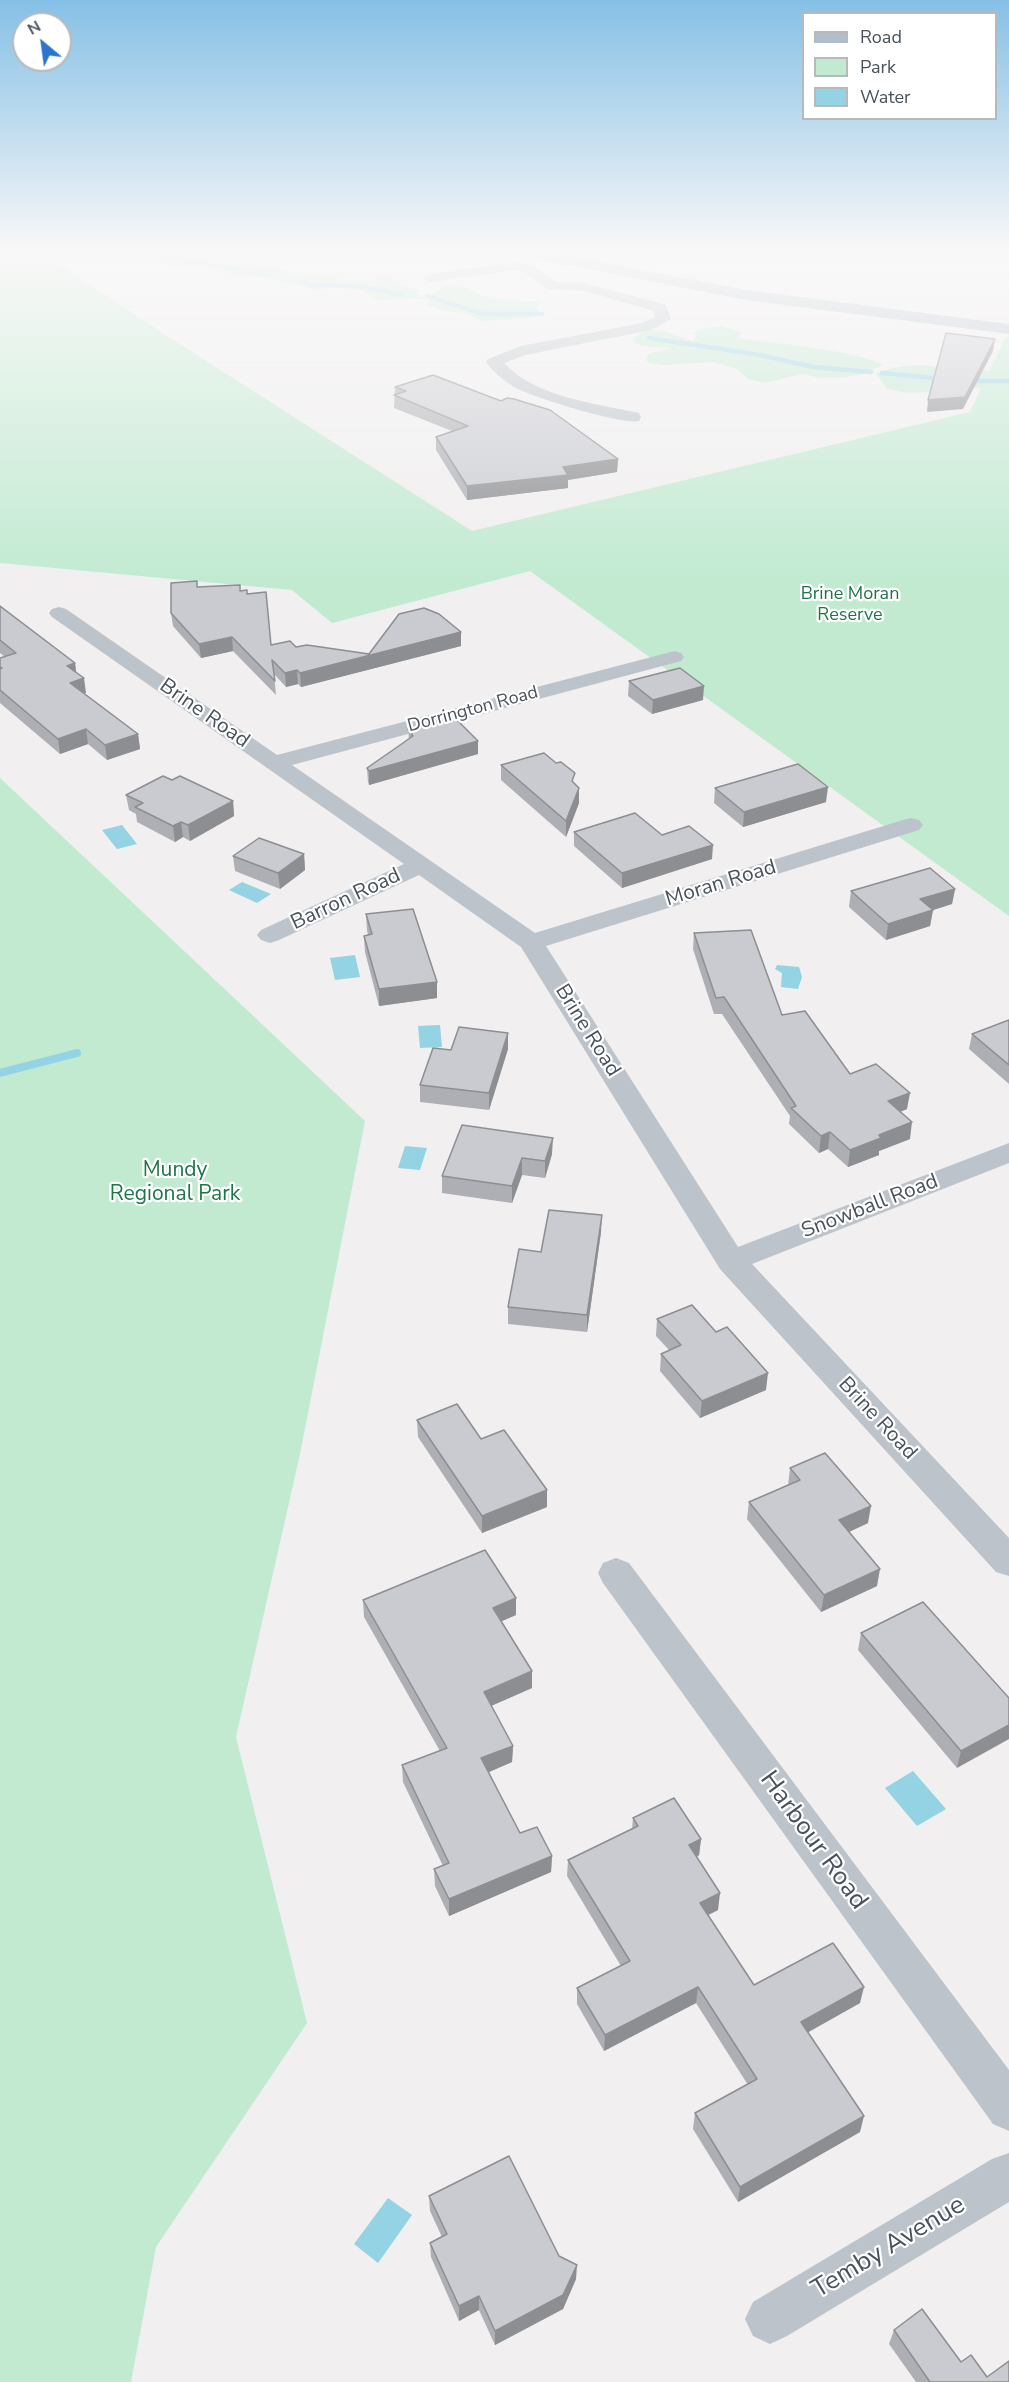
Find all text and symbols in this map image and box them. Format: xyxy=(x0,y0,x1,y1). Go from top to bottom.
north arrow xyxy=(12,12,72,72)
legend xyxy=(802,12,997,120)
text: N xyxy=(24,15,45,41)
text: Road xyxy=(860,25,902,49)
text: Park xyxy=(860,55,896,79)
text: Water xyxy=(860,85,911,109)
park label: Brine Moran Reserve xyxy=(801,584,899,626)
street label: Brine Road xyxy=(154,674,254,754)
street label: Dorrington Road xyxy=(405,682,541,738)
street label: Moran Road xyxy=(663,855,779,913)
street label: Barron Road xyxy=(287,864,405,936)
street label: Brine Road xyxy=(549,980,625,1082)
park label: Mundy Regional Park xyxy=(110,1158,240,1208)
street label: Snowball Road xyxy=(798,1169,942,1245)
street label: Brine Road xyxy=(832,1372,922,1466)
street label: Harbour Road xyxy=(752,1766,874,1916)
street label: Temby Avenue xyxy=(807,2190,971,2306)

